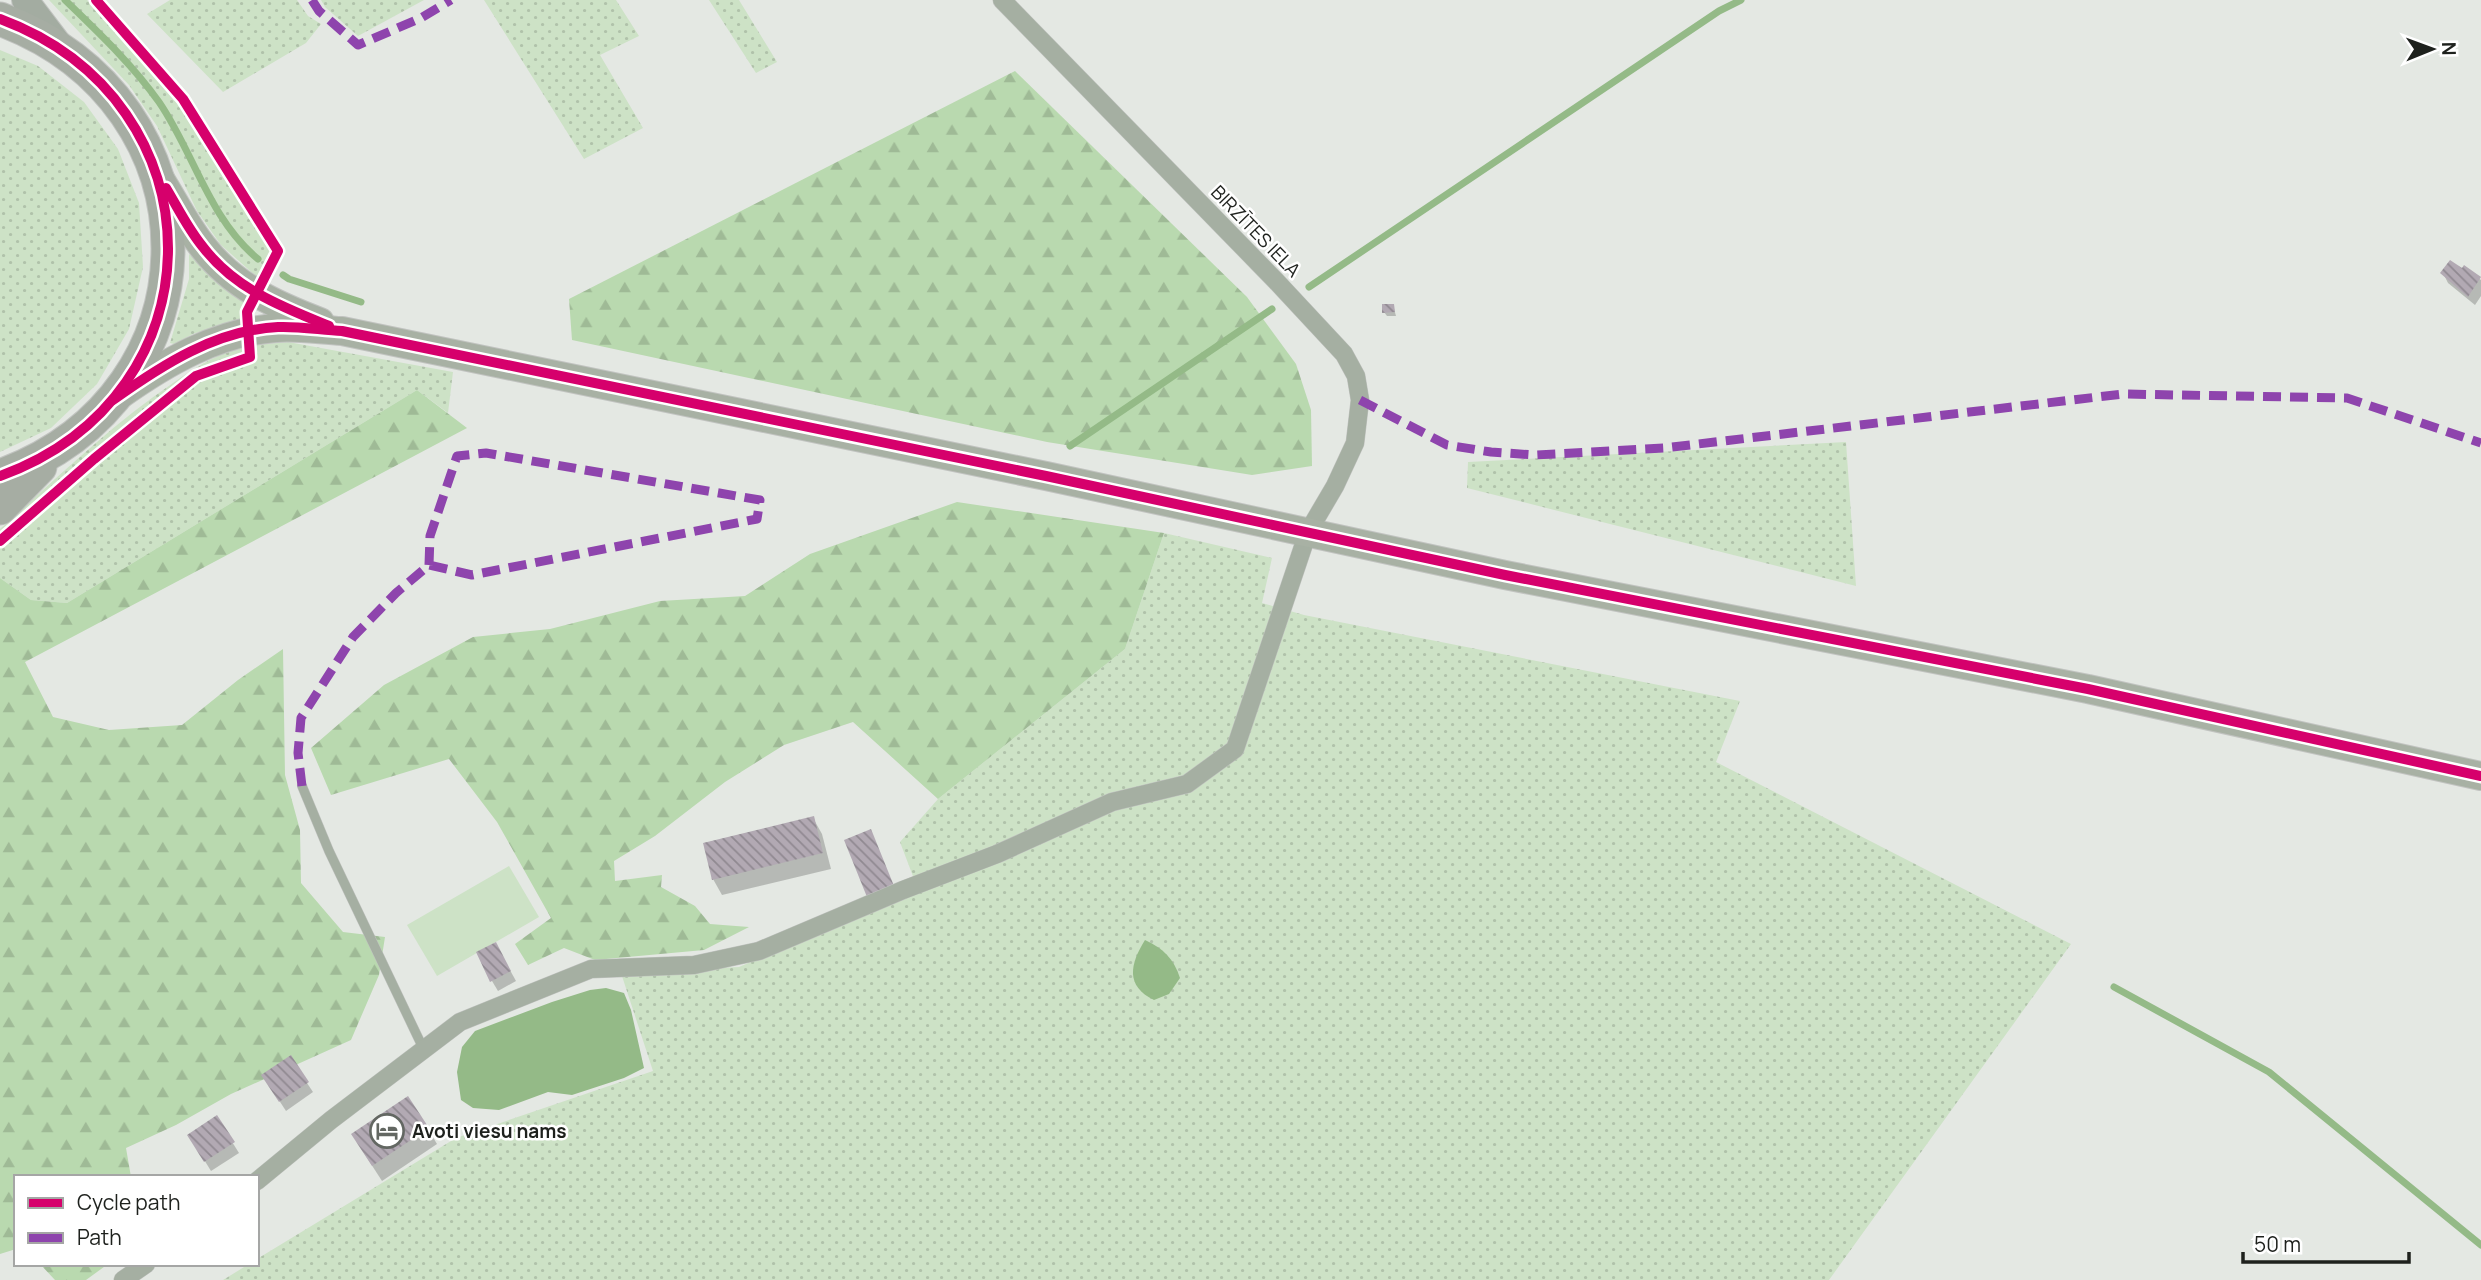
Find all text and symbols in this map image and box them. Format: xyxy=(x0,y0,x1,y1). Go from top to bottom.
north arrow xyxy=(2397,14,2467,84)
text: N xyxy=(2436,42,2462,56)
street label: BIRZĪTES IELA xyxy=(1206,179,1306,283)
hotel icon: Avoti viesu nams xyxy=(368,1112,406,1150)
place label: Avoti viesu nams xyxy=(412,1118,567,1144)
legend xyxy=(14,1175,259,1266)
text: Cycle path xyxy=(77,1188,180,1216)
scale bar xyxy=(2243,1220,2409,1264)
text: Path xyxy=(77,1223,122,1251)
text: 50 m xyxy=(2254,1230,2301,1258)

